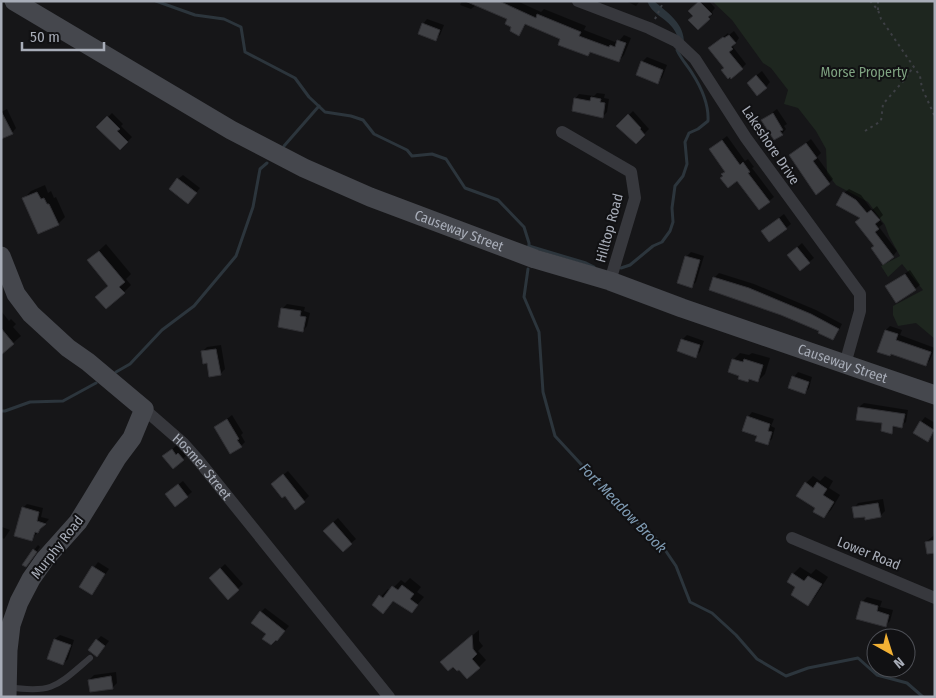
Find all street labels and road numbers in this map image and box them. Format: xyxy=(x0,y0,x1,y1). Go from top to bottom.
street label: Lakeshore Drive xyxy=(738,103,803,188)
street label: Hilltop Road xyxy=(592,192,627,265)
street label: Causeway Street xyxy=(412,206,506,256)
street label: Causeway Street xyxy=(795,340,890,387)
street label: Hosmer Street xyxy=(169,430,235,504)
street label: Murphy Road xyxy=(27,512,87,582)
street label: Lower Road xyxy=(835,533,903,574)

